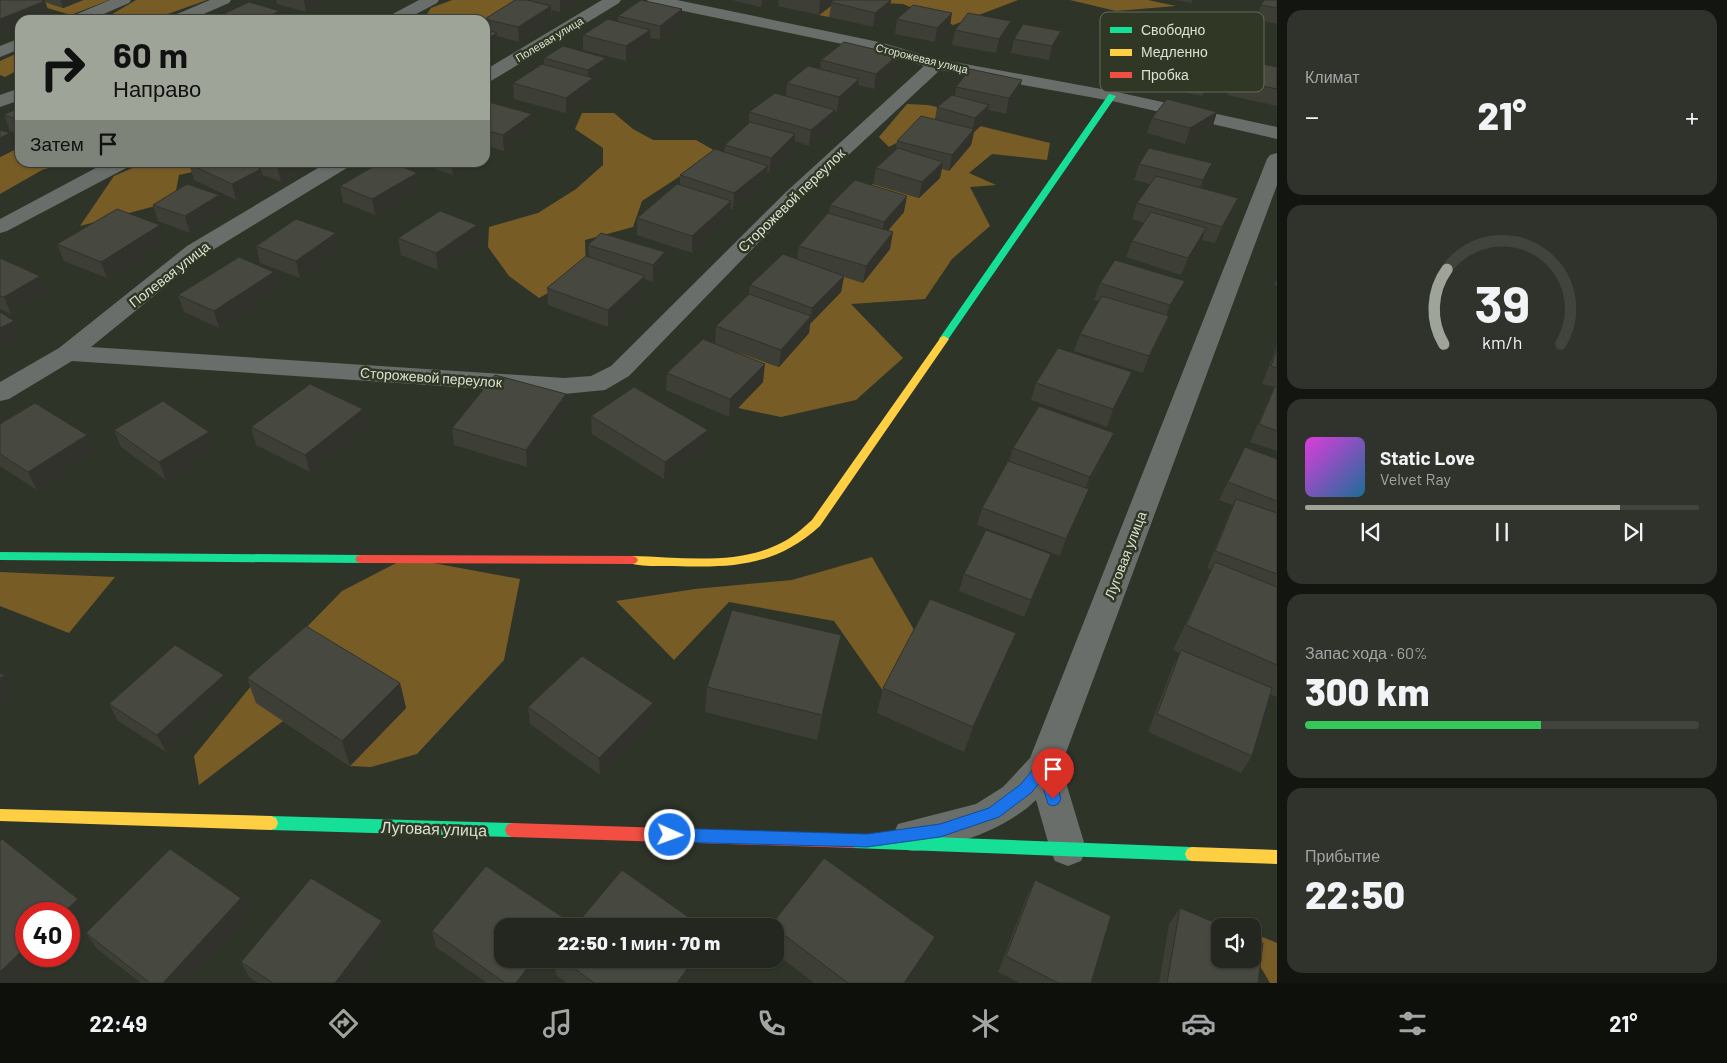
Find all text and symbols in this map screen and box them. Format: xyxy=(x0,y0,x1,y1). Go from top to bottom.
legend xyxy=(1100,12,1264,92)
street label: Полевая улица xyxy=(513,13,586,64)
text: Свободно xyxy=(1141,21,1206,38)
text: 60 m xyxy=(113,33,188,75)
icon: right xyxy=(30,35,95,100)
street label: Сторожевая улица xyxy=(874,40,970,76)
text: Медленно xyxy=(1141,43,1208,60)
text: Пробка xyxy=(1141,66,1189,83)
text: Климат xyxy=(1305,67,1359,86)
text: Направо xyxy=(113,75,201,101)
text: 21° xyxy=(1477,92,1527,138)
text: − xyxy=(1305,99,1319,133)
text: + xyxy=(1685,99,1699,133)
icon: arrive xyxy=(94,130,122,158)
text: Затем xyxy=(30,132,84,155)
street label: Сторожевой переулок xyxy=(734,144,849,255)
street label: Полевая улица xyxy=(125,237,213,311)
text: 39 xyxy=(1474,271,1530,333)
text: km/h xyxy=(1482,331,1522,353)
street label: Сторожевой переулок xyxy=(360,364,503,390)
text: Static Love xyxy=(1380,446,1475,469)
text: Velvet Ray xyxy=(1380,469,1451,488)
street label: Луговая улица xyxy=(1100,508,1150,601)
icon: previous xyxy=(1357,518,1385,546)
icon: pause xyxy=(1488,518,1516,546)
icon: next xyxy=(1619,518,1647,546)
text: Запас хода · 60% xyxy=(1305,643,1428,662)
text: 300 km xyxy=(1305,668,1429,714)
pin xyxy=(1032,748,1074,799)
icon: arrive xyxy=(1039,755,1067,783)
position arrow xyxy=(643,808,695,860)
street label: Луговая улица xyxy=(381,817,487,839)
text: Прибытие xyxy=(1305,846,1380,865)
text: 22:50 xyxy=(1305,871,1405,917)
speed limit sign: 40 xyxy=(15,902,80,967)
map controls xyxy=(1211,918,1261,968)
button: sound xyxy=(1211,918,1261,968)
text: 22:50 · 1 мин · 70 m xyxy=(558,931,720,954)
icon: directions xyxy=(326,1006,361,1041)
icon: music xyxy=(540,1006,575,1041)
icon: phone xyxy=(754,1006,789,1041)
icon: climate xyxy=(968,1006,1003,1041)
icon: car xyxy=(1181,1006,1216,1041)
icon: filters xyxy=(1395,1006,1430,1041)
text: 22:49 xyxy=(89,1010,147,1036)
text: 21° xyxy=(1609,1010,1637,1036)

